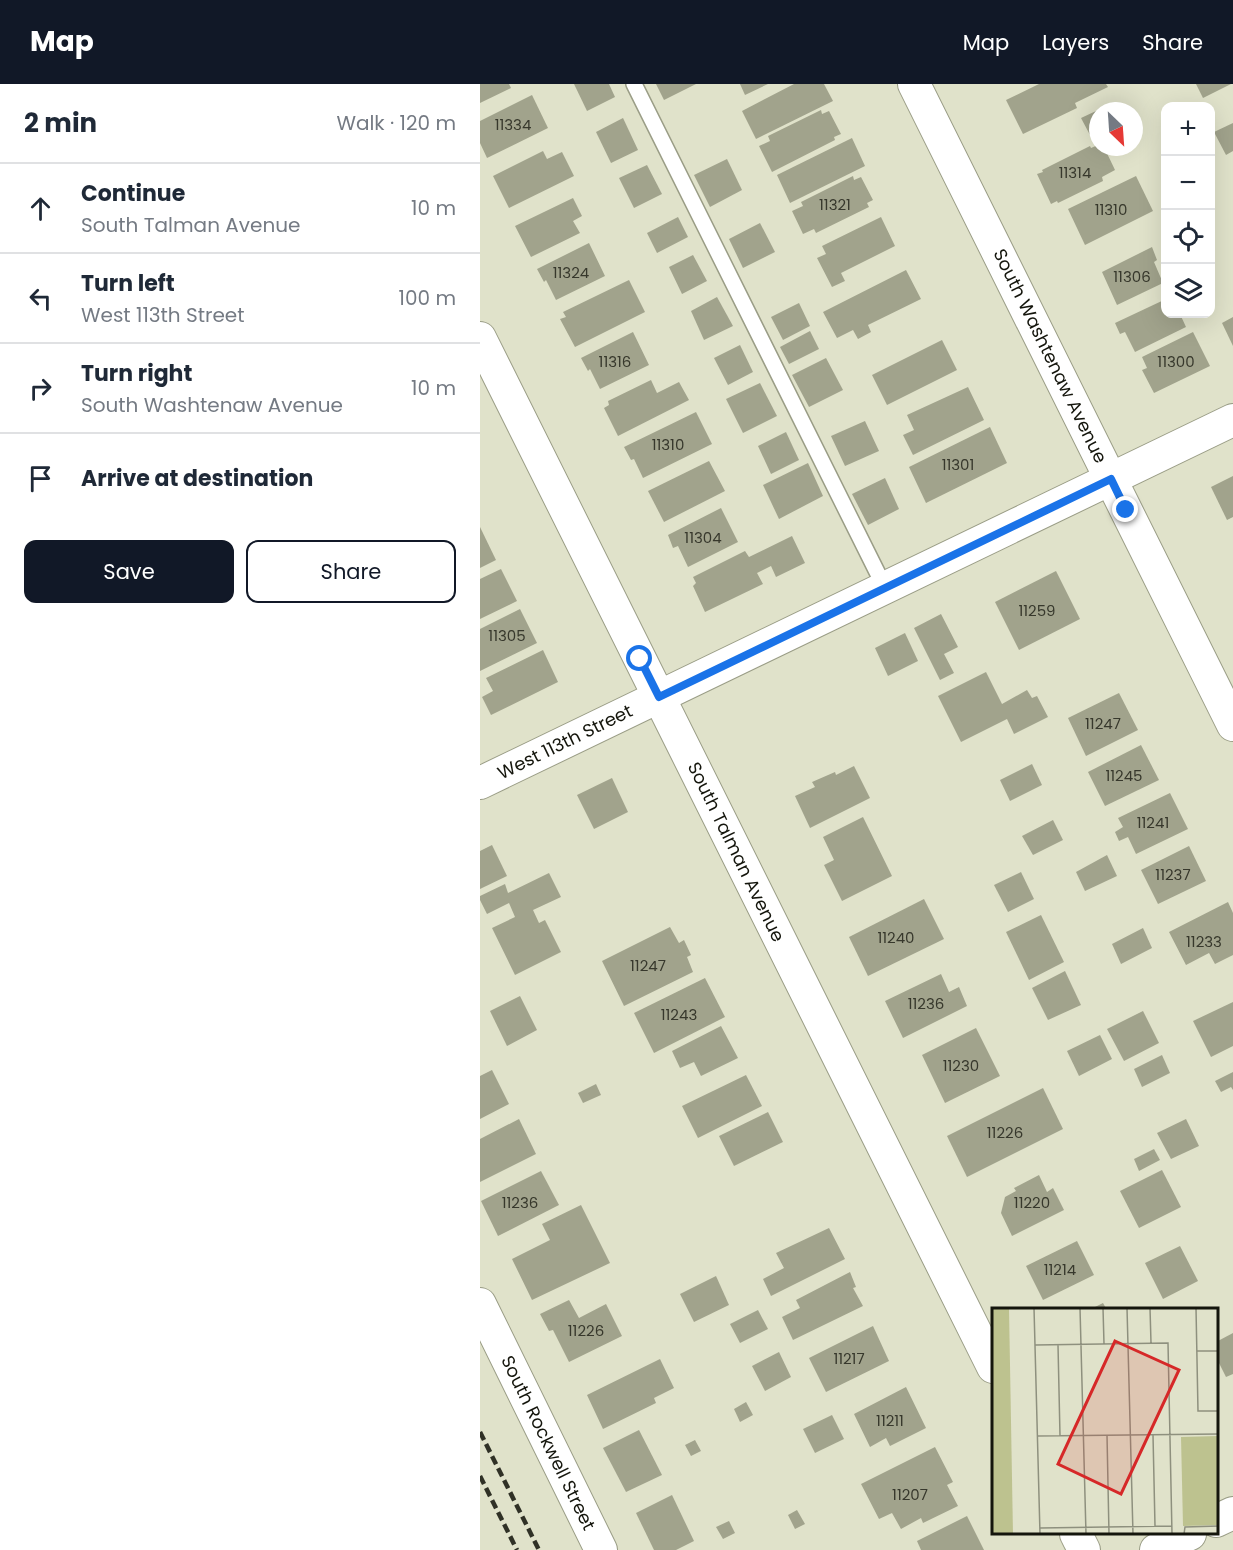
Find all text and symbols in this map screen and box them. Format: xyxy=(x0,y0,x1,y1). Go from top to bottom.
text: Map xyxy=(30,22,94,61)
text: Map xyxy=(963,28,1009,57)
text: Layers xyxy=(1042,28,1109,57)
text: Share xyxy=(1142,28,1203,57)
north arrow xyxy=(1089,102,1143,156)
map controls xyxy=(1161,102,1215,318)
button: + xyxy=(1161,102,1215,156)
text: 2 min xyxy=(24,105,97,141)
text: Walk · 120 m xyxy=(336,109,456,137)
house number: 11334 xyxy=(495,114,531,135)
button: − xyxy=(1161,156,1215,210)
house number: 11314 xyxy=(1059,162,1091,183)
text: Continue xyxy=(81,178,185,209)
icon: ahead xyxy=(24,192,57,225)
text: 10 m xyxy=(411,194,456,222)
house number: 11321 xyxy=(819,194,851,215)
house number: 11310 xyxy=(1095,199,1127,220)
button: locate xyxy=(1161,210,1215,264)
text: South Talman Avenue xyxy=(81,211,300,239)
street label: South Washtenaw Avenue xyxy=(988,244,1113,467)
house number: 11324 xyxy=(553,262,589,283)
button: layers xyxy=(1161,264,1215,318)
house number: 11306 xyxy=(1113,266,1151,287)
text: Turn left xyxy=(81,268,175,299)
icon: left xyxy=(24,282,57,315)
text: 100 m xyxy=(399,284,456,312)
text: West 113th Street xyxy=(81,301,245,329)
house number: 11316 xyxy=(599,351,631,372)
house number: 11300 xyxy=(1157,351,1195,372)
text: Turn right xyxy=(81,358,192,389)
icon: right xyxy=(24,372,57,405)
text: 10 m xyxy=(411,374,456,402)
text: South Washtenaw Avenue xyxy=(81,391,343,419)
house number: 11310 xyxy=(652,434,684,455)
house number: 11301 xyxy=(942,454,974,475)
icon: arrive xyxy=(24,462,57,495)
text: Arrive at destination xyxy=(81,463,313,494)
route end xyxy=(1112,496,1138,522)
house number: 11304 xyxy=(684,527,722,548)
button: Save xyxy=(24,540,234,603)
button: Share xyxy=(246,540,456,603)
house number: 11259 xyxy=(1018,600,1056,621)
house number: 11305 xyxy=(488,625,526,646)
route start xyxy=(626,645,652,671)
street label: West 113th Street xyxy=(493,698,636,785)
house number: 11247 xyxy=(1085,713,1121,734)
street label: South Talman Avenue xyxy=(682,758,791,946)
house number: 11245 xyxy=(1105,765,1143,786)
house number: 11241 xyxy=(1137,812,1169,833)
house number: 11237 xyxy=(1155,864,1191,885)
house number: 11240 xyxy=(877,927,915,948)
house number: 11233 xyxy=(1186,931,1222,952)
house number: 11247 xyxy=(630,955,666,976)
house number: 11236 xyxy=(908,993,944,1014)
house number: 11243 xyxy=(661,1004,697,1025)
house number: 11230 xyxy=(943,1055,979,1076)
house number: 11226 xyxy=(987,1122,1023,1143)
house number: 11236 xyxy=(502,1192,538,1213)
house number: 11220 xyxy=(1014,1192,1050,1213)
house number: 11214 xyxy=(1044,1259,1076,1280)
inset map xyxy=(992,1308,1218,1535)
house number: 11226 xyxy=(568,1320,604,1341)
house number: 11217 xyxy=(833,1348,865,1369)
street label: South Rockwell Street xyxy=(495,1351,602,1534)
house number: 11211 xyxy=(876,1410,904,1431)
house number: 11207 xyxy=(892,1484,928,1505)

